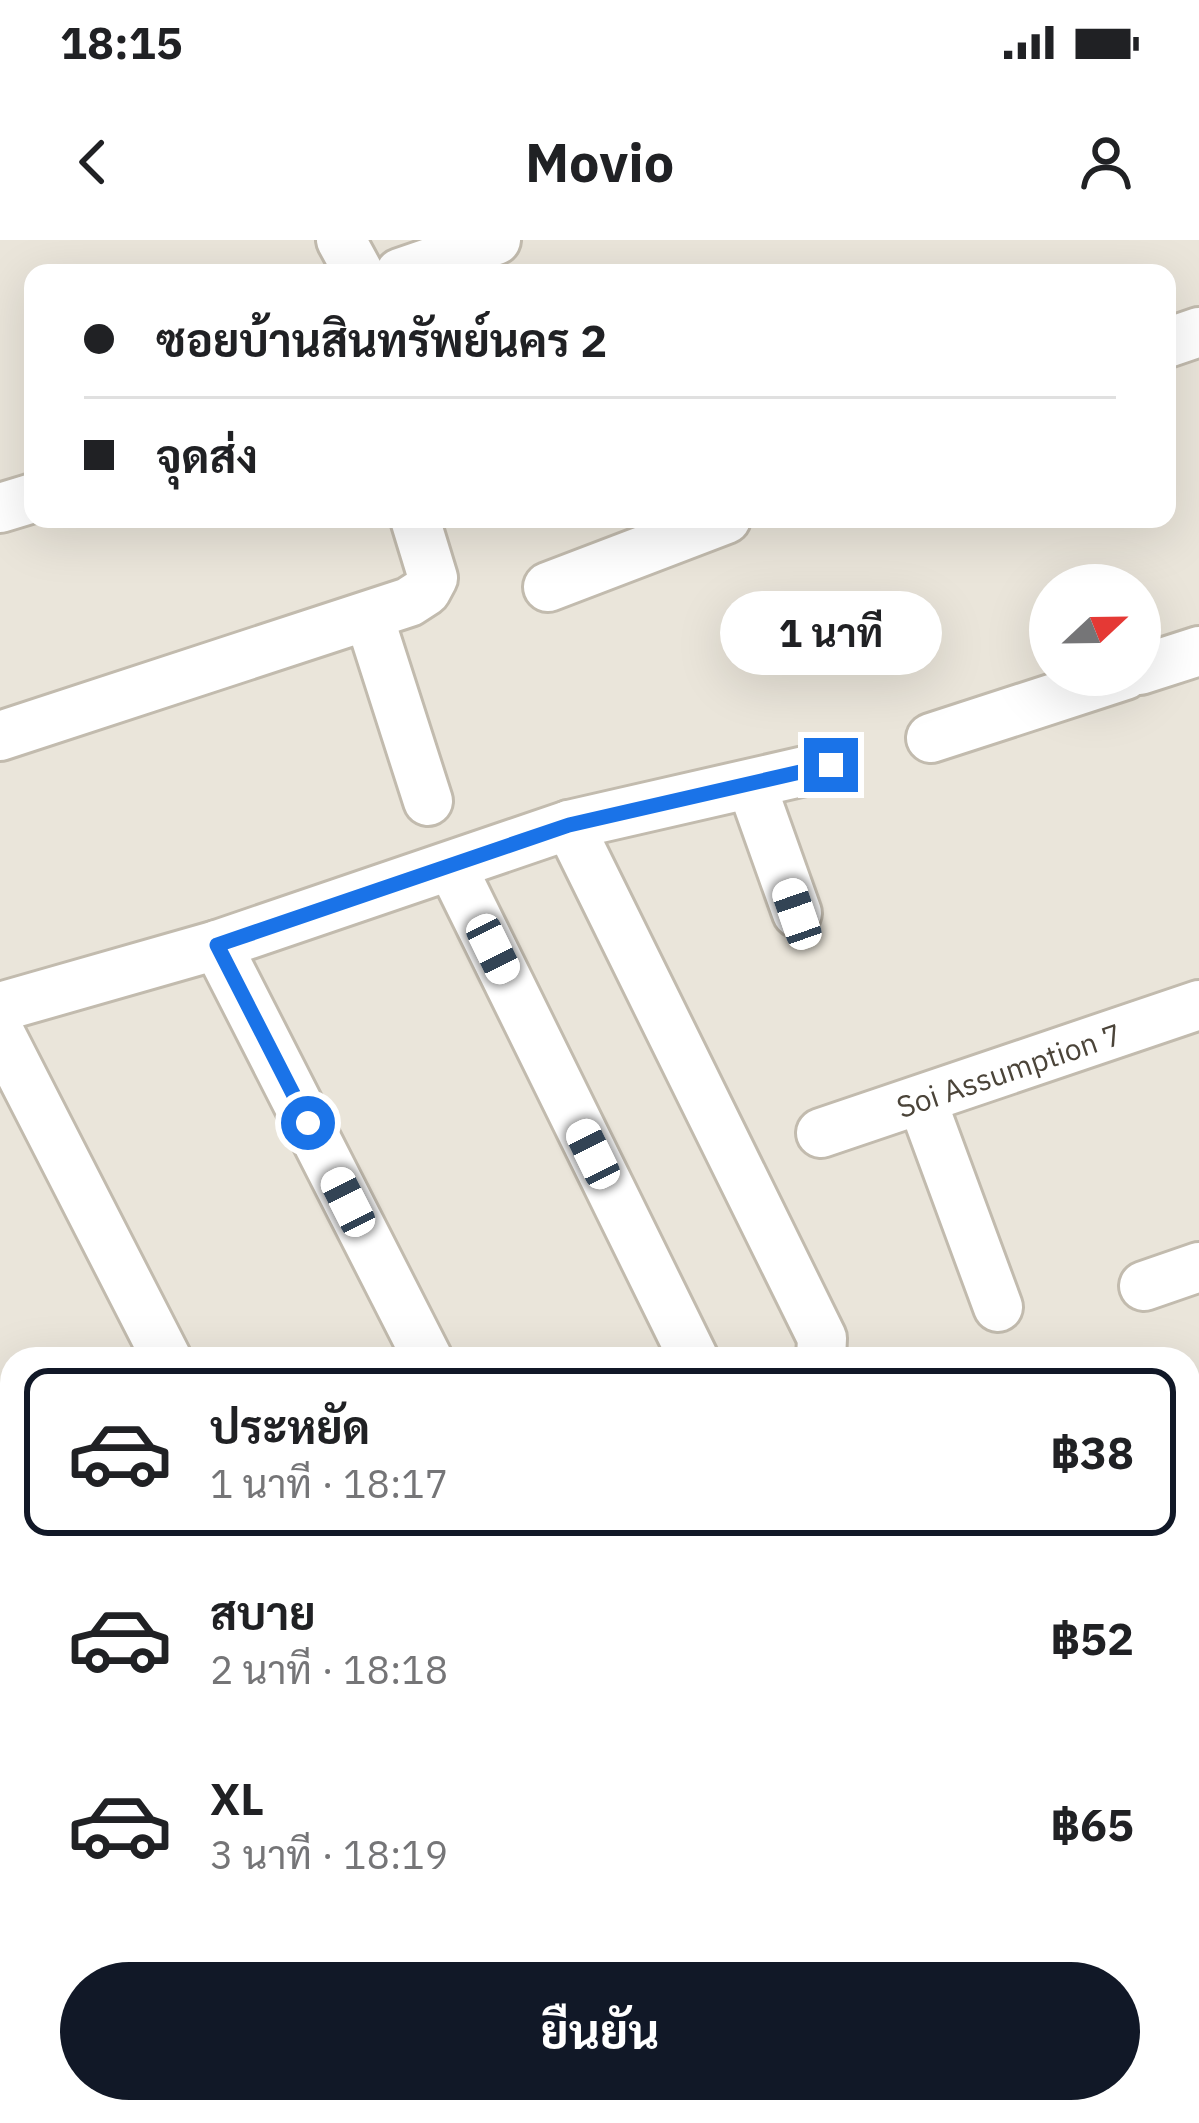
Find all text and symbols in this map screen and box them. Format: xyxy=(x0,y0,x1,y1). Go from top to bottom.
text: 18:15 xyxy=(60,13,183,71)
text: Movio xyxy=(525,127,674,197)
icon: back xyxy=(60,129,126,195)
icon: person xyxy=(1073,129,1139,195)
text: ซอยบ้านสินทรัพย์นคร 2 xyxy=(156,311,607,369)
text: จุดส่ง xyxy=(156,427,258,485)
north arrow xyxy=(1029,564,1161,696)
map controls xyxy=(1029,564,1161,696)
callout: 1 นาที xyxy=(720,591,942,675)
text: 1 นาที xyxy=(779,607,883,658)
route end xyxy=(804,738,858,792)
car xyxy=(768,874,826,954)
car xyxy=(461,909,525,989)
street label: Soi Assumption 7 xyxy=(891,1013,1126,1126)
route start xyxy=(281,1096,335,1150)
car xyxy=(561,1114,625,1194)
car xyxy=(316,1162,380,1242)
icon: car xyxy=(66,1398,174,1506)
text: ประหยัด xyxy=(210,1398,370,1456)
text: ฿38 xyxy=(1050,1423,1134,1481)
text: 1 นาที · 18:17 xyxy=(210,1458,448,1509)
icon: car xyxy=(66,1584,174,1692)
text: สบาย xyxy=(210,1584,316,1642)
text: ฿52 xyxy=(1050,1609,1134,1667)
text: 2 นาที · 18:18 xyxy=(210,1644,448,1695)
text: XL xyxy=(210,1769,264,1827)
icon: car xyxy=(66,1770,174,1878)
text: ฿65 xyxy=(1050,1795,1134,1853)
text: 3 นาที · 18:19 xyxy=(210,1829,448,1880)
button: ยืนยัน xyxy=(60,1962,1140,2100)

